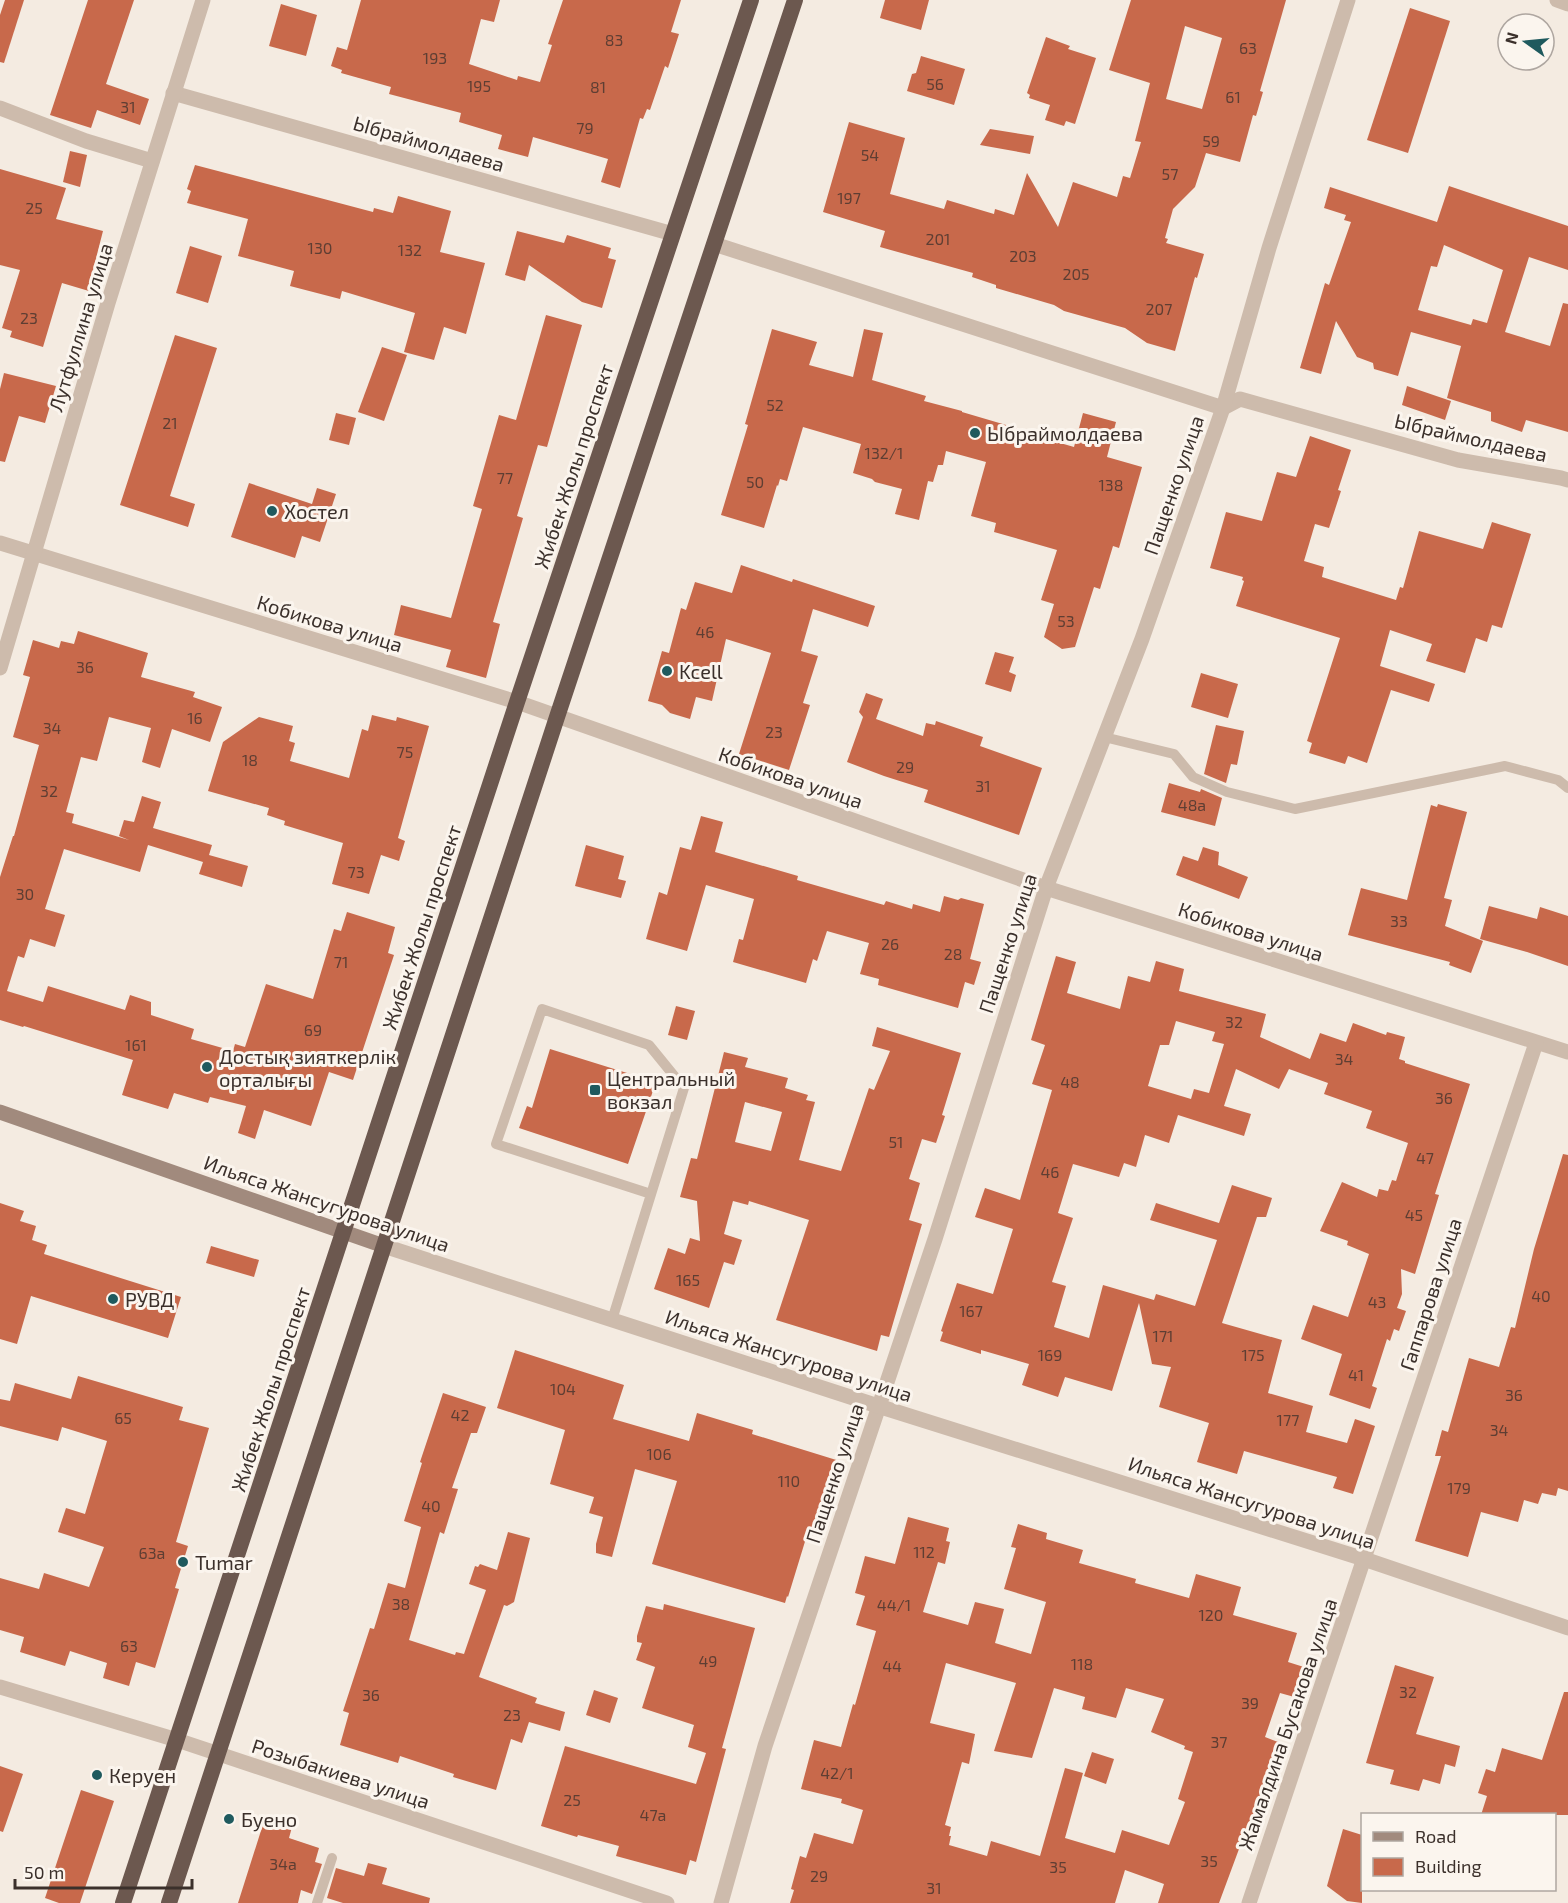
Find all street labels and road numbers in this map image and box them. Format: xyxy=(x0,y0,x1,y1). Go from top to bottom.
street label: Ыбраймолдаева xyxy=(351,110,507,176)
street label: Лутфуллина улица xyxy=(43,240,118,414)
street label: Жибек Жолы проспект xyxy=(529,360,618,571)
street label: Ыбраймолдаева xyxy=(1392,408,1550,466)
street label: Пащенко улица xyxy=(1138,412,1209,558)
street label: Кобикова улица xyxy=(254,589,406,658)
street label: Кобикова улица xyxy=(715,741,866,814)
street label: Жибек Жолы проспект xyxy=(377,821,466,1032)
street label: Пащенко улица xyxy=(973,870,1042,1016)
street label: Кобикова улица xyxy=(1175,896,1327,967)
street label: Ильяса Жансугурова улица xyxy=(201,1150,453,1257)
street label: Гаппарова улица xyxy=(1394,1215,1467,1373)
street label: Жибек Жолы проспект xyxy=(226,1283,315,1494)
street label: Ильяса Жансугурова улица xyxy=(662,1304,916,1407)
street label: Пащенко улица xyxy=(800,1400,869,1546)
street label: Ильяса Жансугурова улица xyxy=(1125,1451,1379,1554)
street label: Жамалдина Бусакова улица xyxy=(1233,1595,1342,1853)
street label: Розыбакиева улица xyxy=(249,1733,433,1814)

